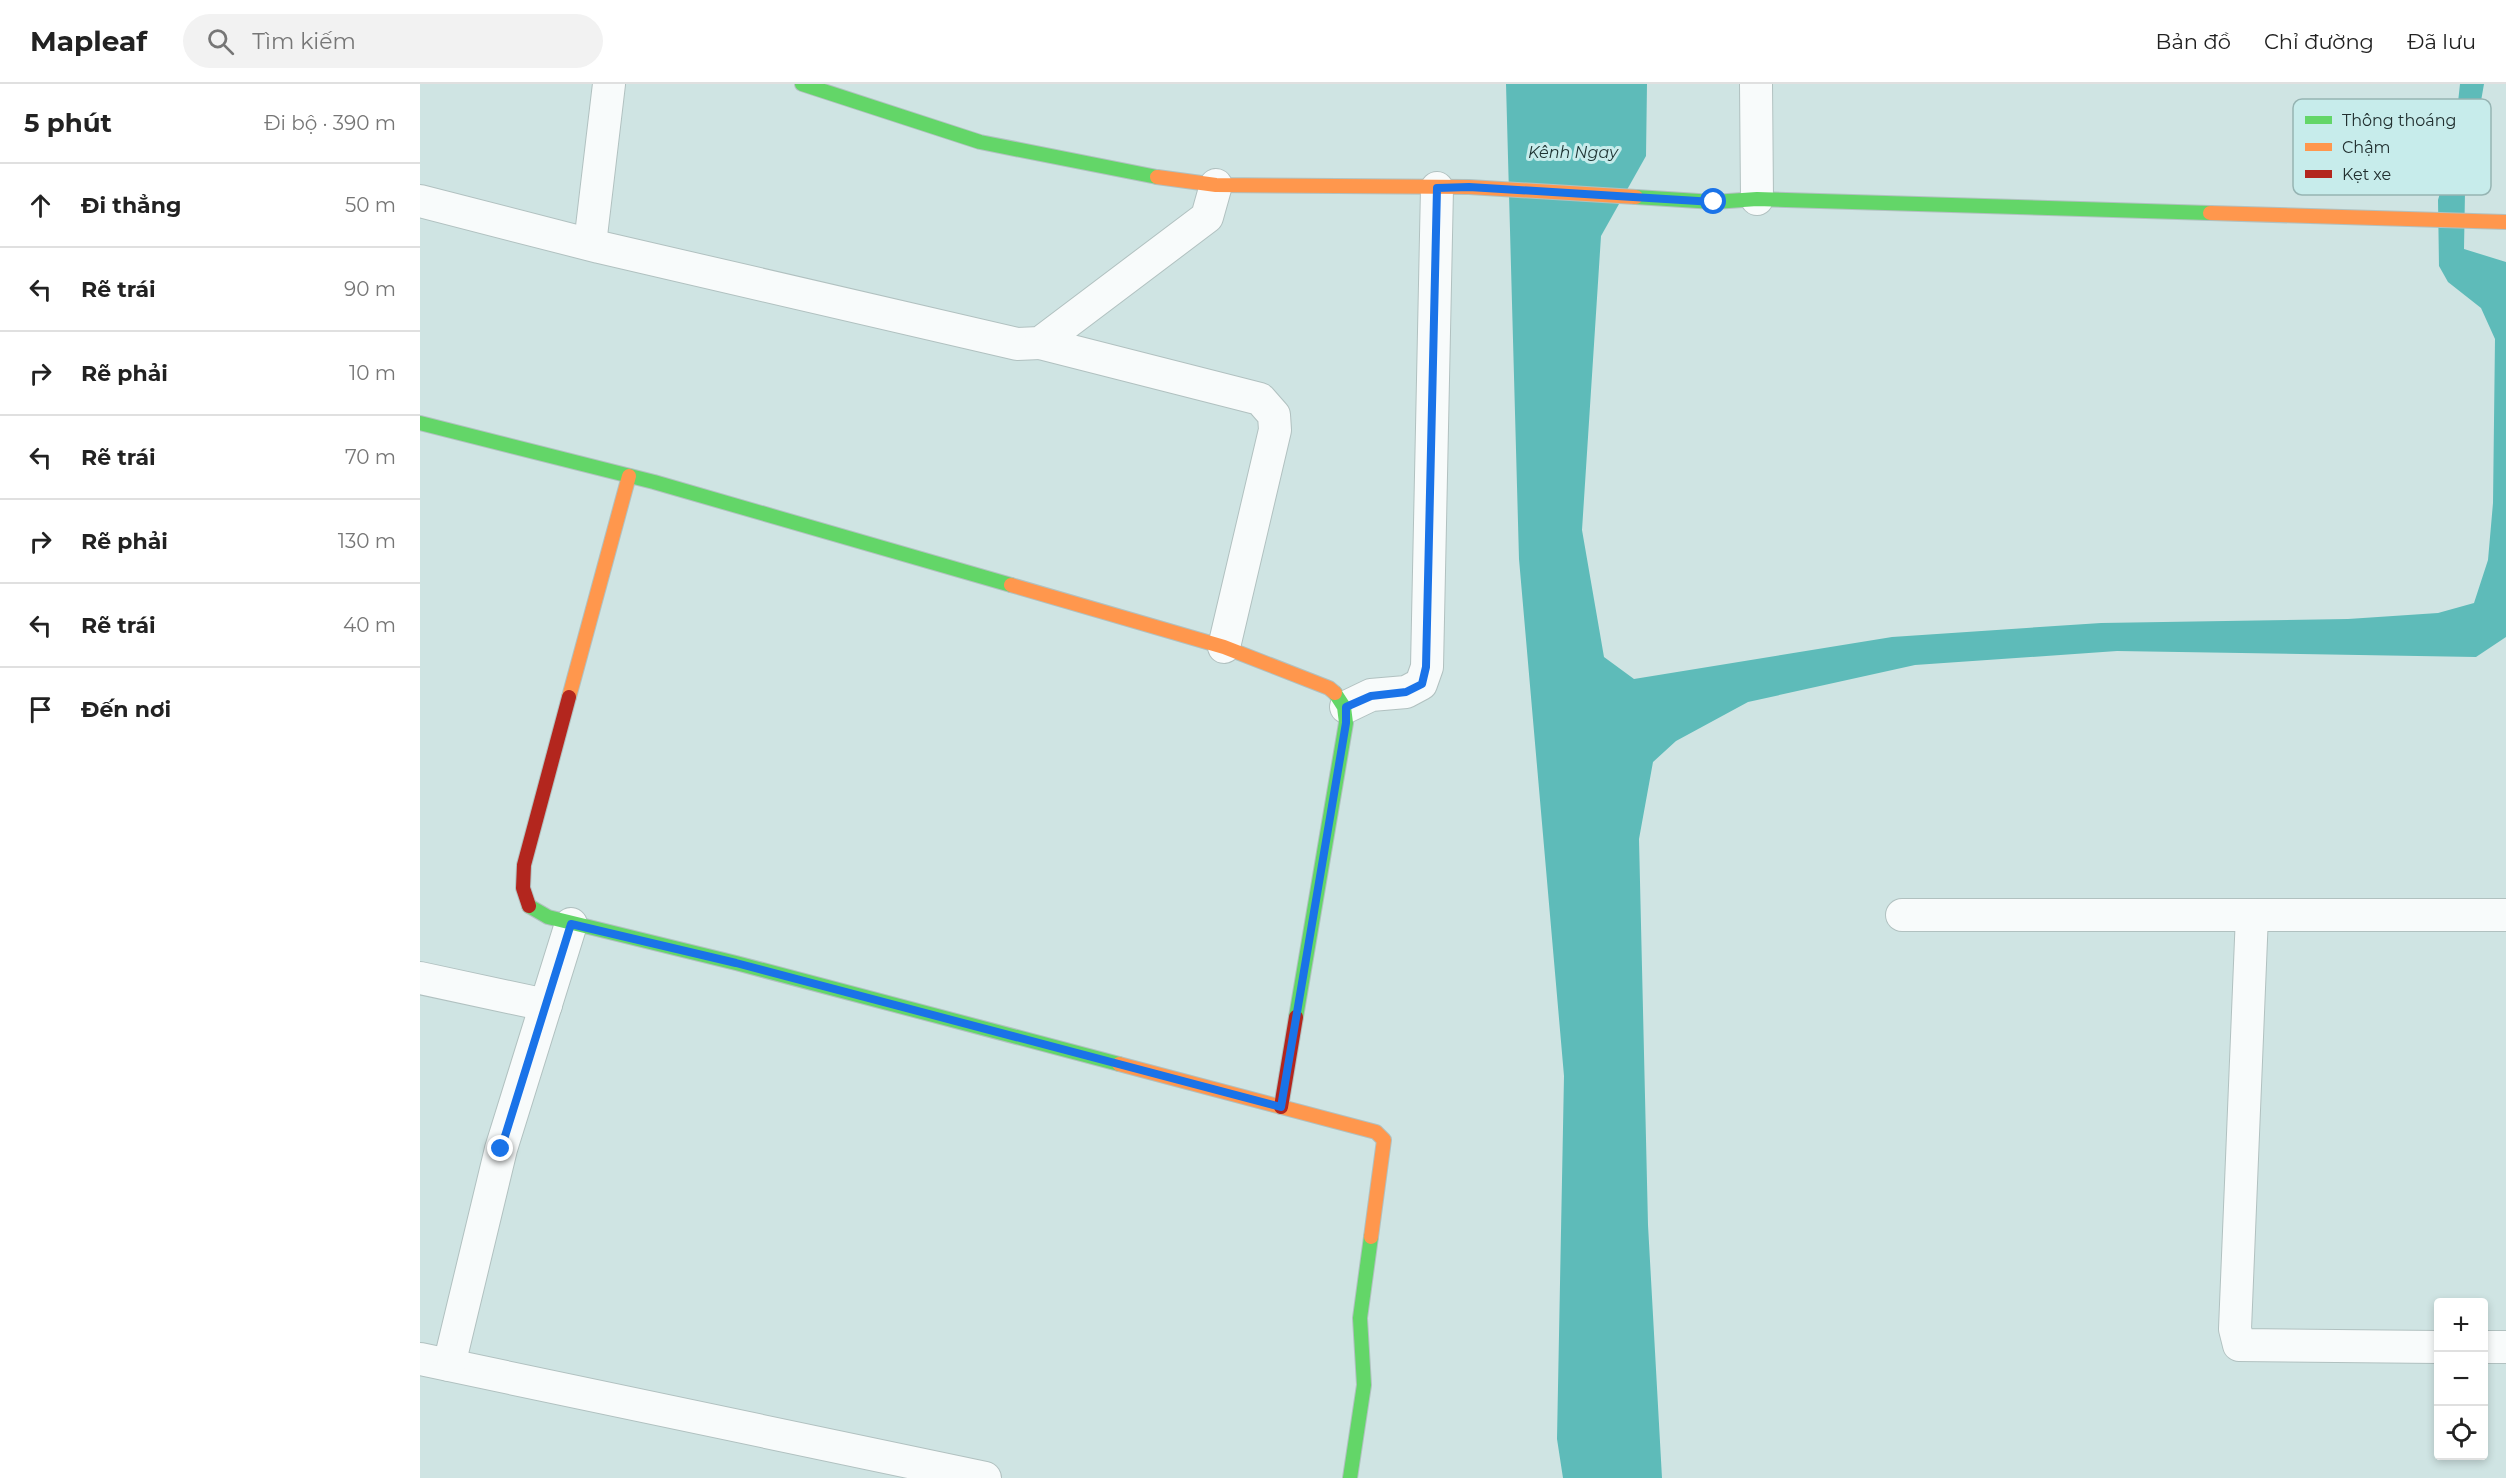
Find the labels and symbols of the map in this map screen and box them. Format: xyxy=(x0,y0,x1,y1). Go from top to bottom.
legend xyxy=(2293,99,2491,195)
text: Thông thoáng xyxy=(2342,111,2457,130)
text: Chậm xyxy=(2342,138,2391,157)
water label: Kênh Ngay xyxy=(1528,143,1619,162)
text: Kẹt xe xyxy=(2342,165,2391,184)
route start xyxy=(1700,188,1726,214)
route end xyxy=(487,1135,513,1161)

